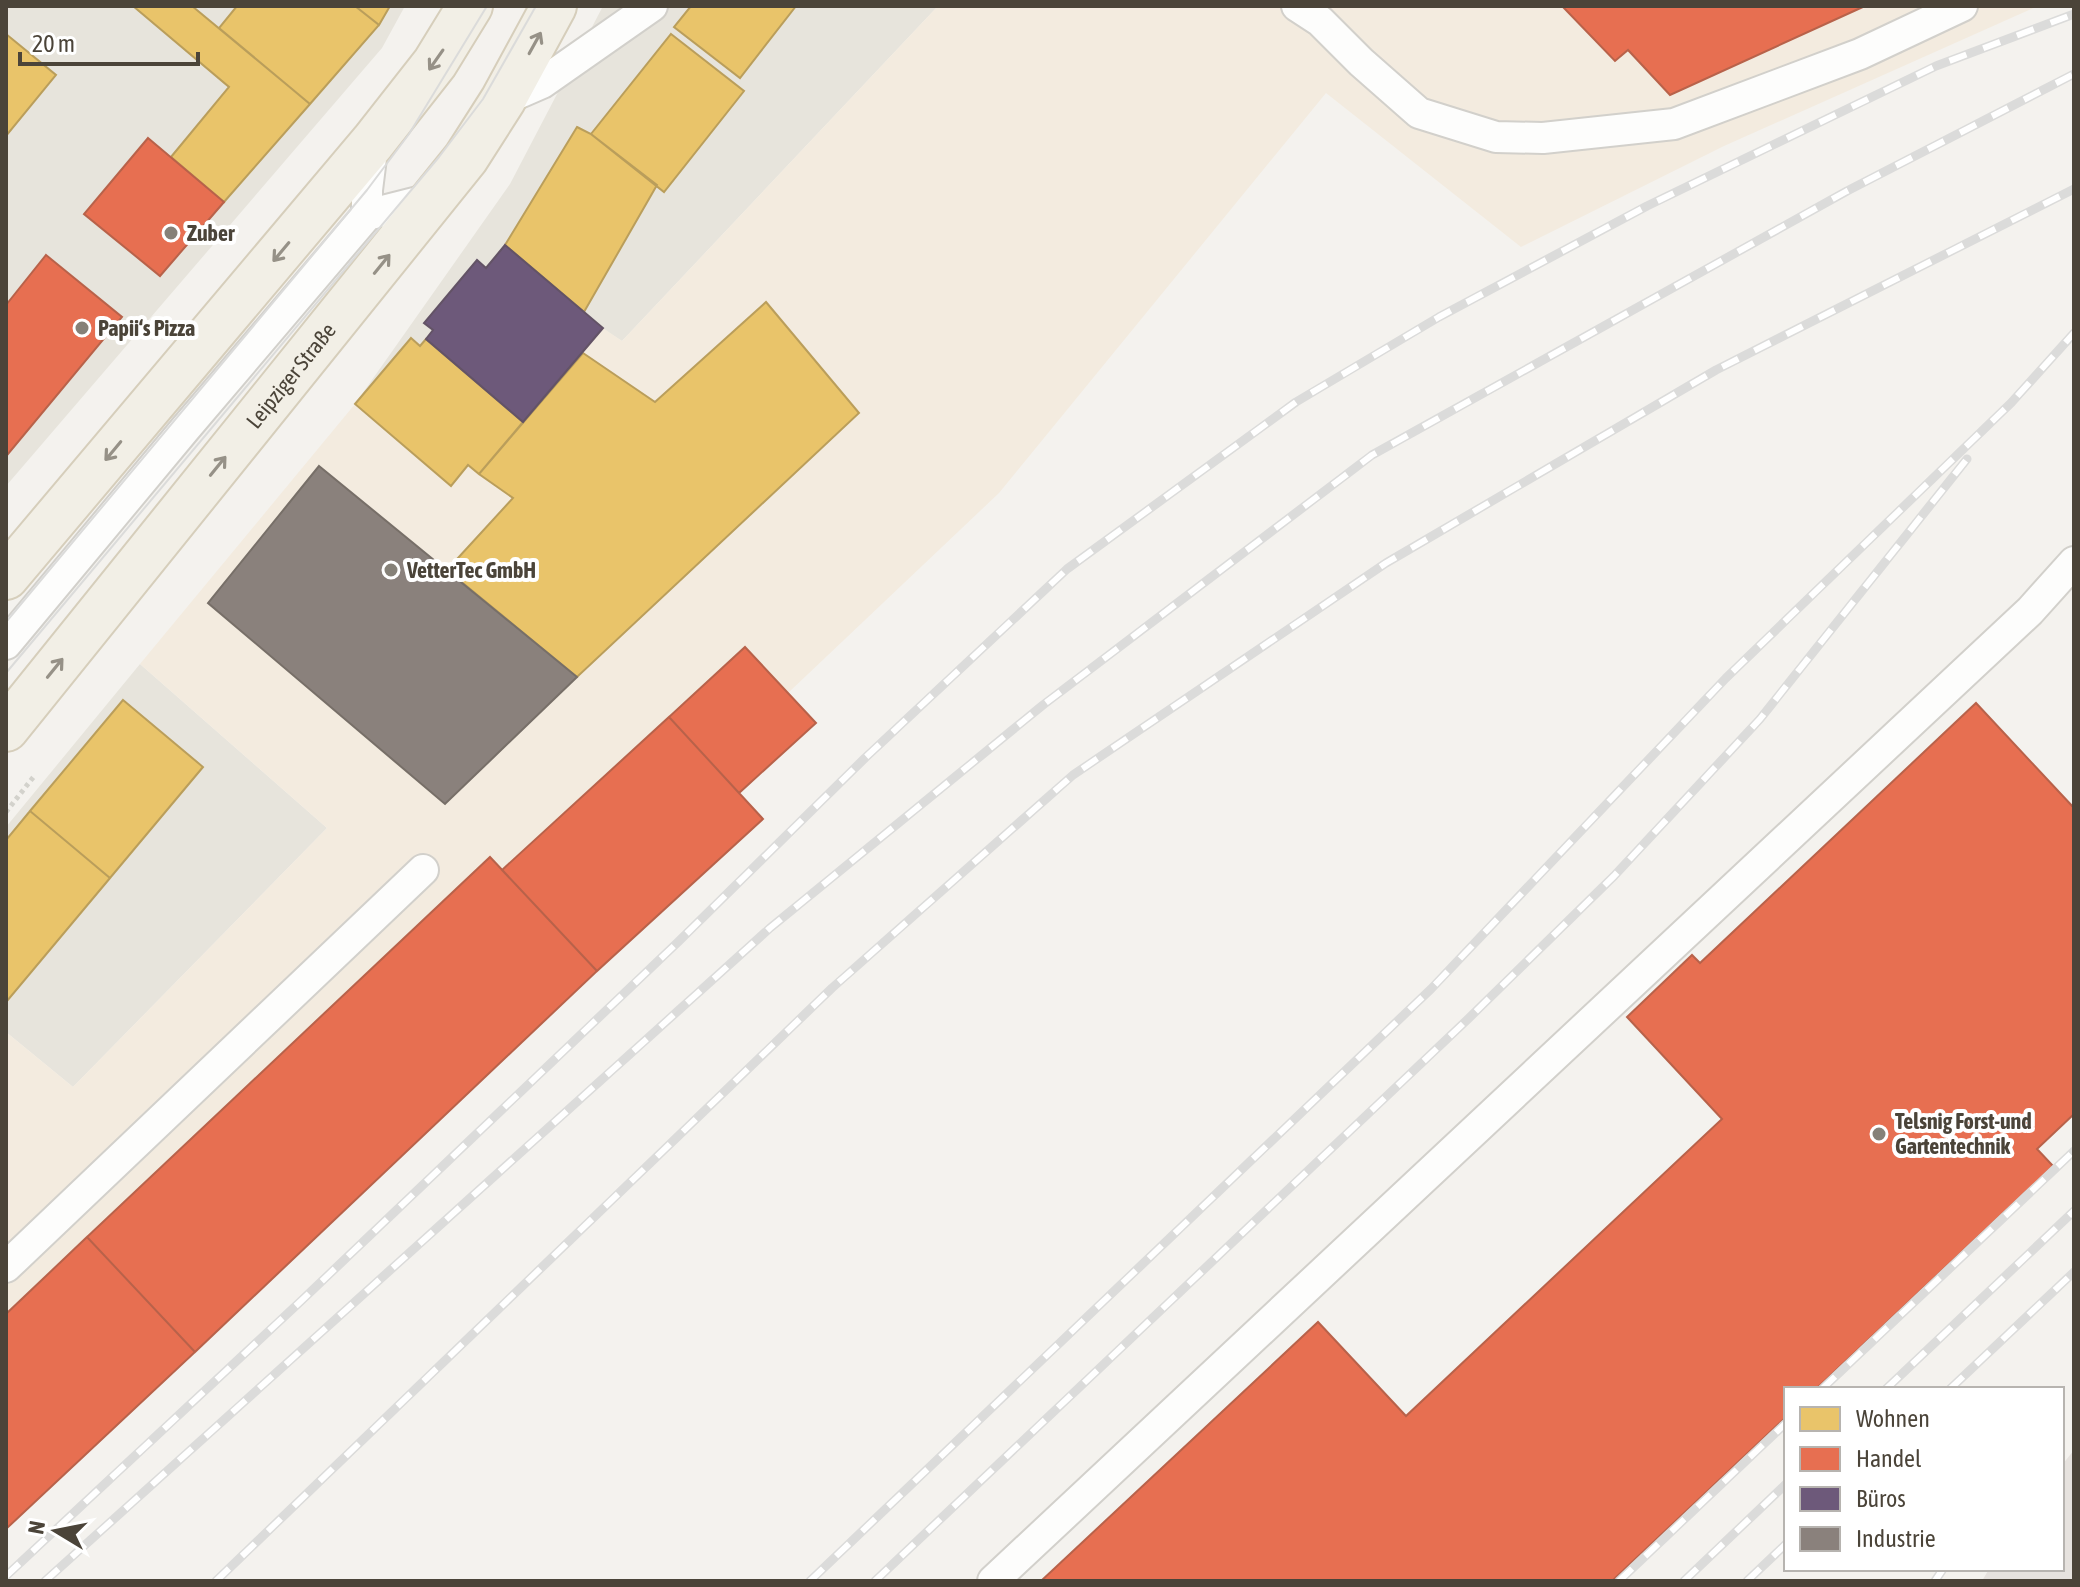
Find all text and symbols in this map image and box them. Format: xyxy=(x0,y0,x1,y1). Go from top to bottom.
scale bar xyxy=(20,16,198,66)
text: 20 m xyxy=(32,30,75,57)
one-way arrow xyxy=(528,32,543,56)
one-way arrow xyxy=(428,49,444,71)
place label: Zuber xyxy=(187,220,235,246)
marker: Zuber xyxy=(162,224,180,242)
one-way arrow xyxy=(272,241,290,262)
one-way arrow xyxy=(373,254,391,274)
place label: Papii‘s Pizza xyxy=(98,315,195,341)
street label: Leipziger Straße xyxy=(241,318,341,433)
marker: Papii‘s Pizza xyxy=(73,319,91,337)
one-way arrow xyxy=(104,440,122,460)
one-way arrow xyxy=(210,456,227,477)
place label: VetterTec GmbH xyxy=(406,557,536,583)
marker: VetterTec GmbH xyxy=(382,561,400,579)
one-way arrow xyxy=(46,658,64,679)
place label: Telsnig Forst-und Gartentechnik xyxy=(1895,1108,2032,1159)
marker: Telsnig Forst-und Gartentechnik xyxy=(1870,1125,1888,1143)
legend xyxy=(1784,1387,2064,1571)
text: Wohnen xyxy=(1856,1405,1930,1432)
text: Handel xyxy=(1856,1445,1922,1472)
text: Büros xyxy=(1856,1485,1906,1512)
north arrow xyxy=(16,1491,96,1571)
text: N xyxy=(22,1519,50,1536)
text: Industrie xyxy=(1856,1525,1936,1552)

